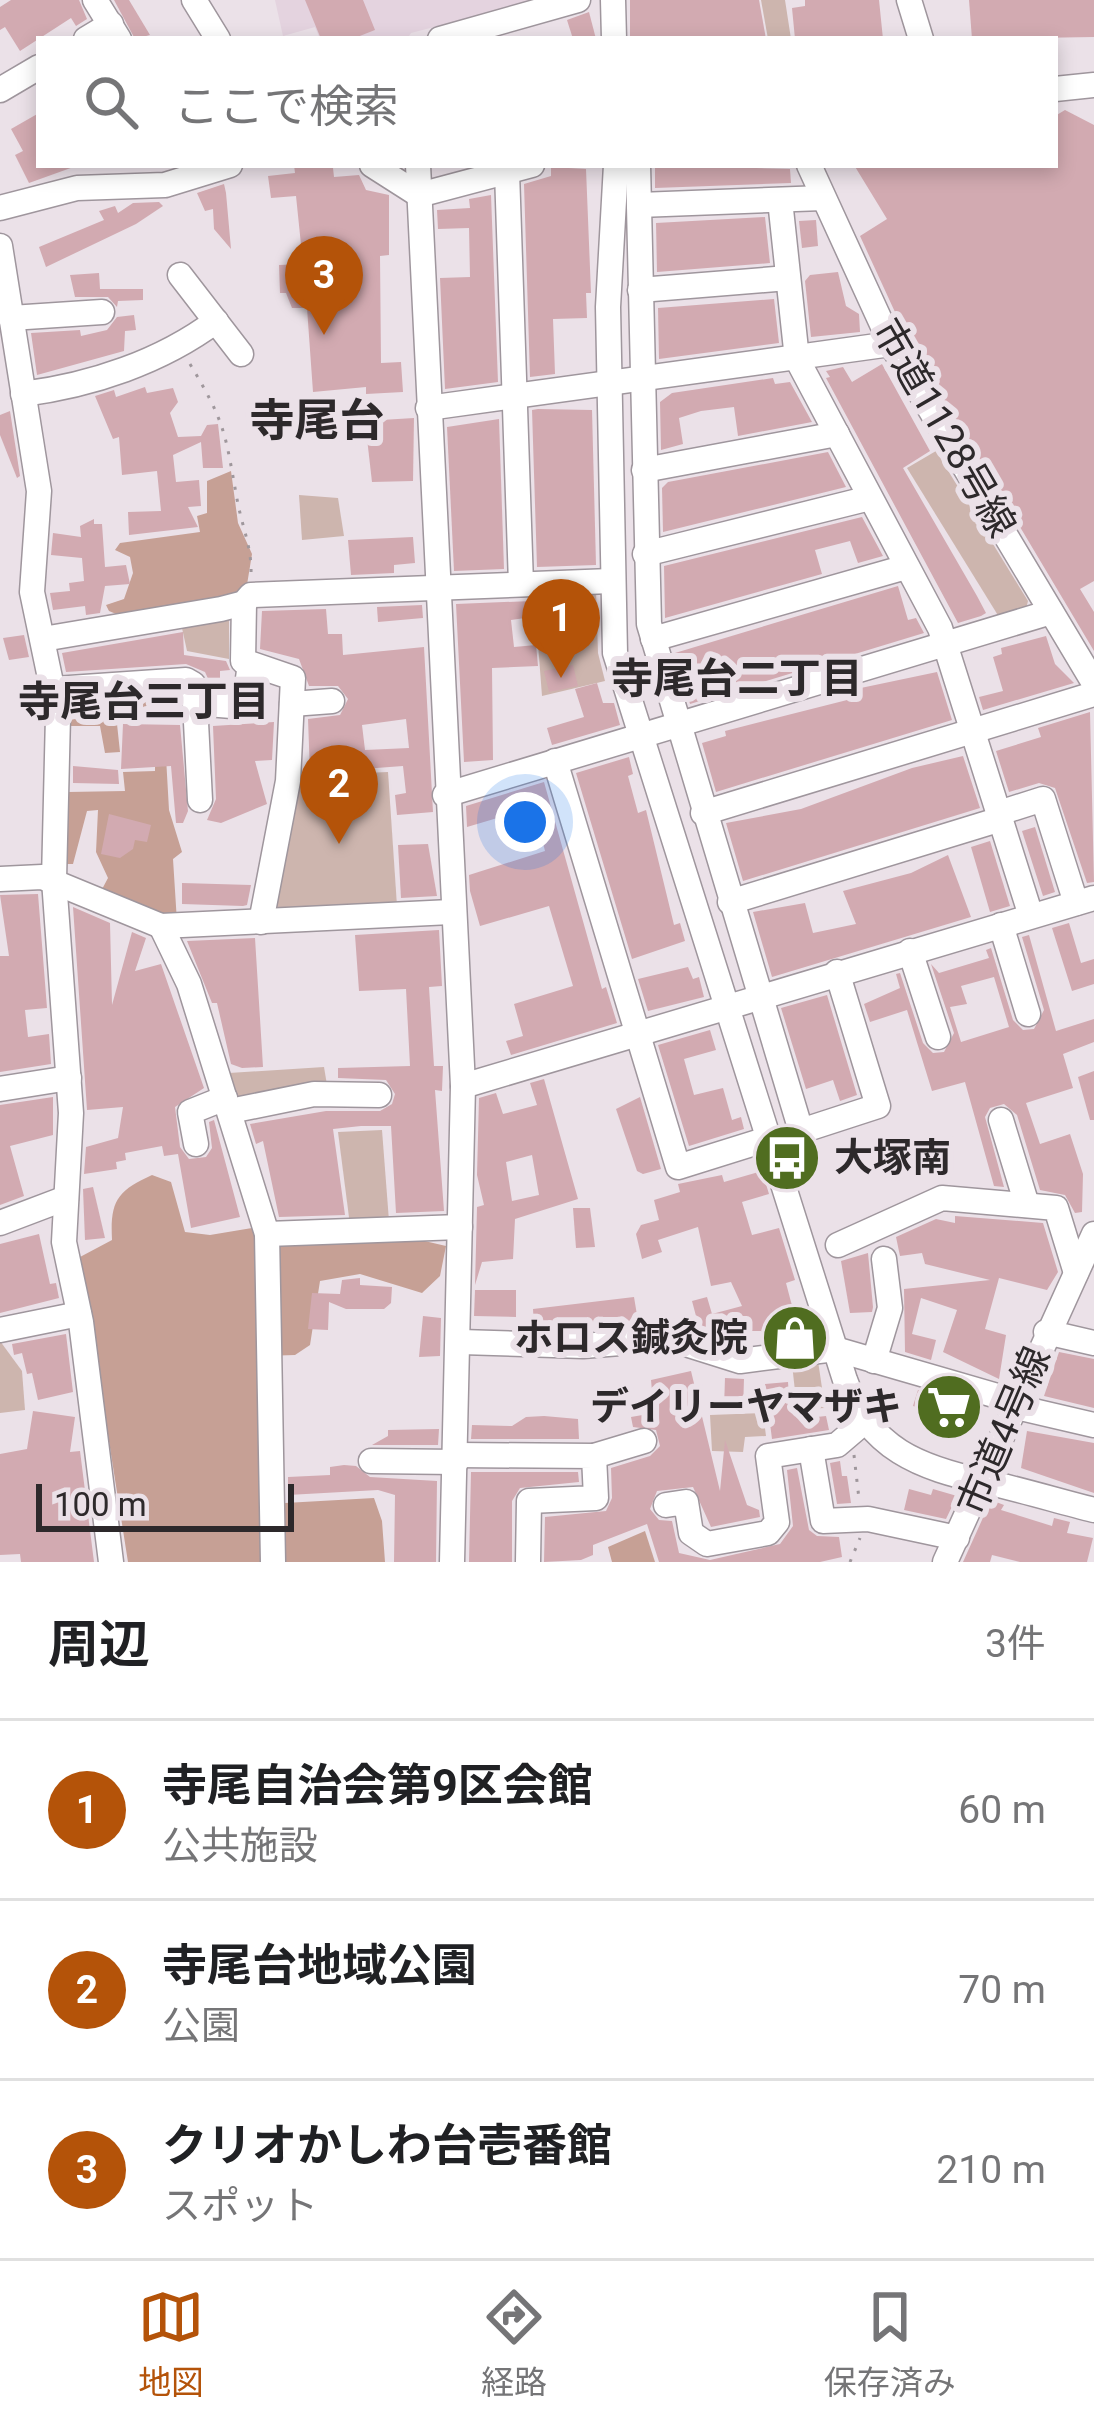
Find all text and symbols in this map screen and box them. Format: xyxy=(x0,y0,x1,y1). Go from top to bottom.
search box xyxy=(36,36,1058,168)
icon: search xyxy=(78,69,144,135)
text: ここで検索 xyxy=(174,80,399,133)
pin: 3 xyxy=(285,236,363,335)
street label: 市道1128号線 xyxy=(863,311,1025,545)
district label: 寺尾台 xyxy=(249,394,385,447)
pin: 1 xyxy=(522,579,600,678)
district label: 寺尾台二丁目 xyxy=(611,654,863,703)
district label: 寺尾台三丁目 xyxy=(18,677,270,726)
pin: 2 xyxy=(300,745,378,844)
your location xyxy=(495,792,555,852)
bus stop icon: 大塚南 xyxy=(752,1123,822,1193)
place label: 大塚南 xyxy=(834,1135,951,1181)
shop icon: ホロス鍼灸院 xyxy=(760,1303,830,1373)
place label: ホロス鍼灸院 xyxy=(514,1315,748,1361)
street label: 市道4号線 xyxy=(948,1340,1060,1522)
supermarket icon: デイリーヤマザキ xyxy=(914,1372,984,1442)
place label: デイリーヤマザキ xyxy=(590,1384,902,1430)
scale bar xyxy=(36,1478,294,1531)
text: 100 m xyxy=(54,1485,147,1524)
text: 周辺 xyxy=(48,1615,150,1674)
text: 3件 xyxy=(985,1621,1046,1667)
text: 寺尾自治会第9区会館 xyxy=(162,1759,593,1812)
text: 1 xyxy=(76,1787,98,1833)
text: 60 m xyxy=(958,1787,1046,1833)
text: 公共施設 xyxy=(162,1823,318,1869)
text: 寺尾台地域公園 xyxy=(162,1939,477,1992)
text: 2 xyxy=(76,1967,98,2013)
text: 70 m xyxy=(958,1967,1046,2013)
text: 公園 xyxy=(162,2003,240,2049)
text: クリオかしわ台壱番館 xyxy=(162,2119,612,2172)
text: 3 xyxy=(76,2147,98,2193)
text: 210 m xyxy=(936,2147,1046,2193)
text: スポット xyxy=(162,2183,318,2229)
tab: 地図 xyxy=(138,2284,204,2404)
tab: 経路 xyxy=(481,2284,547,2404)
tab: 保存済み xyxy=(824,2284,956,2404)

